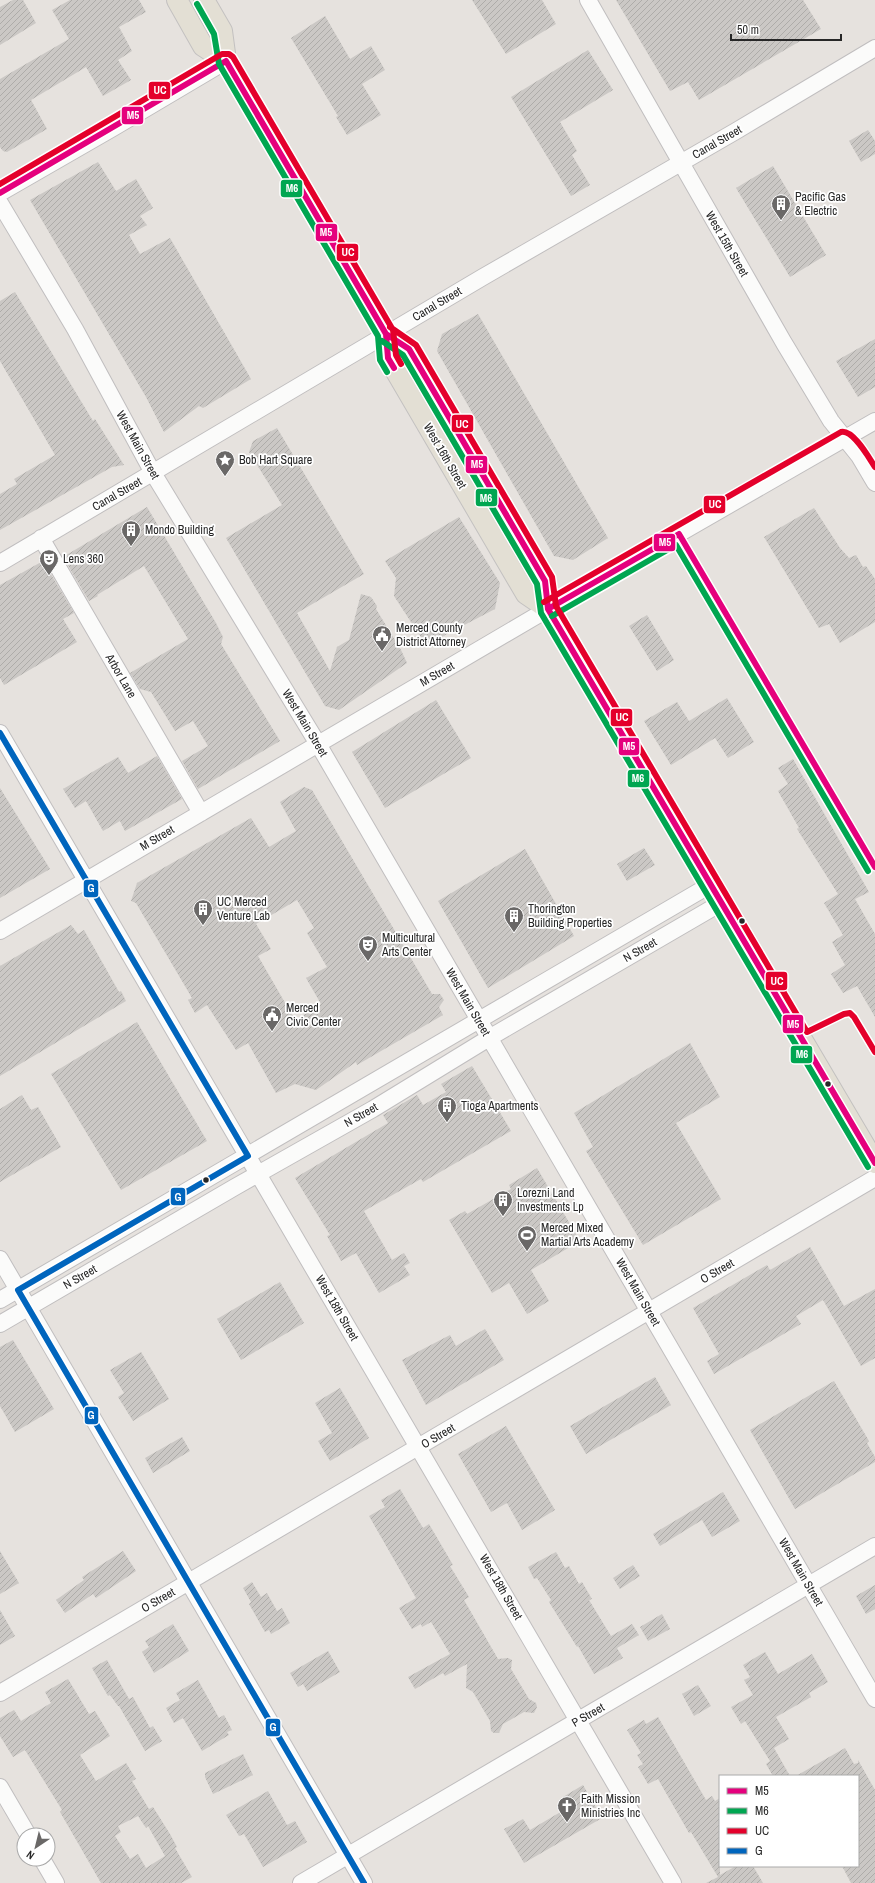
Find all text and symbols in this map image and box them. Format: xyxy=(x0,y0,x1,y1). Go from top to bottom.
scale bar xyxy=(731,16,841,42)
text: 50 m xyxy=(737,22,759,38)
line badge: UC xyxy=(148,81,171,100)
text: UC xyxy=(153,83,167,97)
line badge: M5 xyxy=(121,106,144,125)
text: M5 xyxy=(127,108,139,122)
street label: Canal Street xyxy=(689,121,745,163)
line badge: M6 xyxy=(280,179,303,198)
text: M6 xyxy=(286,181,298,195)
place label: Pacific Gas & Electric xyxy=(795,189,846,219)
building icon: Pacific Gas & Electric xyxy=(770,193,792,221)
street label: West 15th Street xyxy=(702,208,752,280)
line badge: M5 xyxy=(315,223,338,242)
text: M5 xyxy=(320,225,332,239)
line badge: UC xyxy=(336,243,359,262)
text: UC xyxy=(341,245,355,259)
street label: Canal Street xyxy=(409,283,465,325)
street label: West Main Street xyxy=(113,408,164,482)
line badge: UC xyxy=(451,414,474,433)
text: UC xyxy=(455,417,469,431)
street label: West 16th Street xyxy=(420,420,470,492)
place icon: Bob Hart Square xyxy=(214,449,236,477)
place label: Bob Hart Square xyxy=(239,452,312,468)
line badge: M5 xyxy=(465,455,488,474)
text: M5 xyxy=(471,457,483,471)
street label: Canal Street xyxy=(89,473,145,515)
line badge: M6 xyxy=(475,488,498,507)
text: M6 xyxy=(480,491,492,505)
line badge: UC xyxy=(703,495,726,514)
text: UC xyxy=(708,497,722,511)
building icon: Mondo Building xyxy=(120,519,142,547)
place label: Mondo Building xyxy=(145,522,214,538)
line badge: M5 xyxy=(653,533,676,552)
text: M5 xyxy=(659,535,671,549)
theatre icon: Lens 360 xyxy=(38,548,60,576)
place label: Lens 360 xyxy=(63,551,104,567)
place label: Merced County District Attorney xyxy=(396,620,466,650)
public building icon: Merced County District Attorney xyxy=(371,624,393,652)
street label: Arbor Lane xyxy=(101,650,140,701)
street label: M Street xyxy=(417,658,457,690)
street label: West Main Street xyxy=(279,686,332,760)
line badge: UC xyxy=(610,708,633,727)
text: UC xyxy=(615,710,629,724)
line badge: M5 xyxy=(618,737,640,756)
text: M5 xyxy=(623,739,635,753)
line badge: M6 xyxy=(627,769,650,788)
text: M6 xyxy=(632,771,644,785)
street label: M Street xyxy=(137,821,177,854)
line badge: G xyxy=(83,879,99,898)
text: G xyxy=(87,881,95,895)
place label: UC Merced Venture Lab xyxy=(217,894,270,924)
building icon: UC Merced Venture Lab xyxy=(192,898,214,926)
place label: Thorington Building Properties xyxy=(528,901,612,931)
building icon: Thorington Building Properties xyxy=(503,905,525,933)
unlabelled marker xyxy=(737,916,747,926)
place label: Multicultural Arts Center xyxy=(381,930,435,960)
theatre icon: Multicultural Arts Center xyxy=(357,934,379,962)
street label: N Street xyxy=(620,934,660,966)
street label: West Main Street xyxy=(442,965,494,1039)
line badge: UC xyxy=(765,971,788,991)
text: UC xyxy=(770,974,784,988)
place label: Merced Civic Center xyxy=(286,1000,341,1030)
public building icon: Merced Civic Center xyxy=(261,1004,283,1032)
line badge: M5 xyxy=(782,1014,804,1034)
text: M5 xyxy=(787,1017,799,1031)
line badge: M6 xyxy=(790,1045,813,1064)
text: M6 xyxy=(796,1047,808,1061)
unlabelled marker xyxy=(823,1079,833,1089)
building icon: Tioga Apartments xyxy=(436,1095,458,1123)
place label: Tioga Apartments xyxy=(461,1098,539,1114)
street label: N Street xyxy=(341,1099,381,1131)
unlabelled marker xyxy=(201,1175,211,1185)
place label: Lorezni Land Investments Lp xyxy=(517,1185,584,1215)
line badge: G xyxy=(170,1187,186,1206)
building icon: Lorezni Land Investments Lp xyxy=(492,1189,514,1217)
text: G xyxy=(174,1190,182,1204)
place label: Merced Mixed Martial Arts Academy xyxy=(541,1220,634,1250)
sports icon: Merced Mixed Martial Arts Academy xyxy=(516,1224,538,1252)
street label: West Main Street xyxy=(612,1255,664,1329)
street label: O Street xyxy=(697,1255,737,1287)
street label: N Street xyxy=(60,1261,100,1293)
street label: West 18th Street xyxy=(312,1272,362,1344)
line badge: G xyxy=(84,1406,99,1425)
text: G xyxy=(87,1408,95,1422)
street label: O Street xyxy=(418,1420,458,1452)
street label: West Main Street xyxy=(775,1535,827,1609)
street label: West 18th Street xyxy=(476,1551,526,1623)
street label: O Street xyxy=(138,1584,178,1616)
street label: P Street xyxy=(569,1699,608,1731)
line badge: G xyxy=(265,1718,281,1737)
text: G xyxy=(269,1720,277,1734)
legend xyxy=(719,1775,859,1867)
text: M5 xyxy=(755,1783,769,1799)
place label: Faith Mission Ministries Inc xyxy=(581,1791,640,1821)
church icon: Faith Mission Ministries Inc xyxy=(556,1795,578,1823)
text: M6 xyxy=(755,1803,769,1819)
text: UC xyxy=(755,1823,769,1839)
north arrow xyxy=(16,1827,56,1867)
text: G xyxy=(755,1843,763,1859)
text: N xyxy=(24,1848,37,1863)

